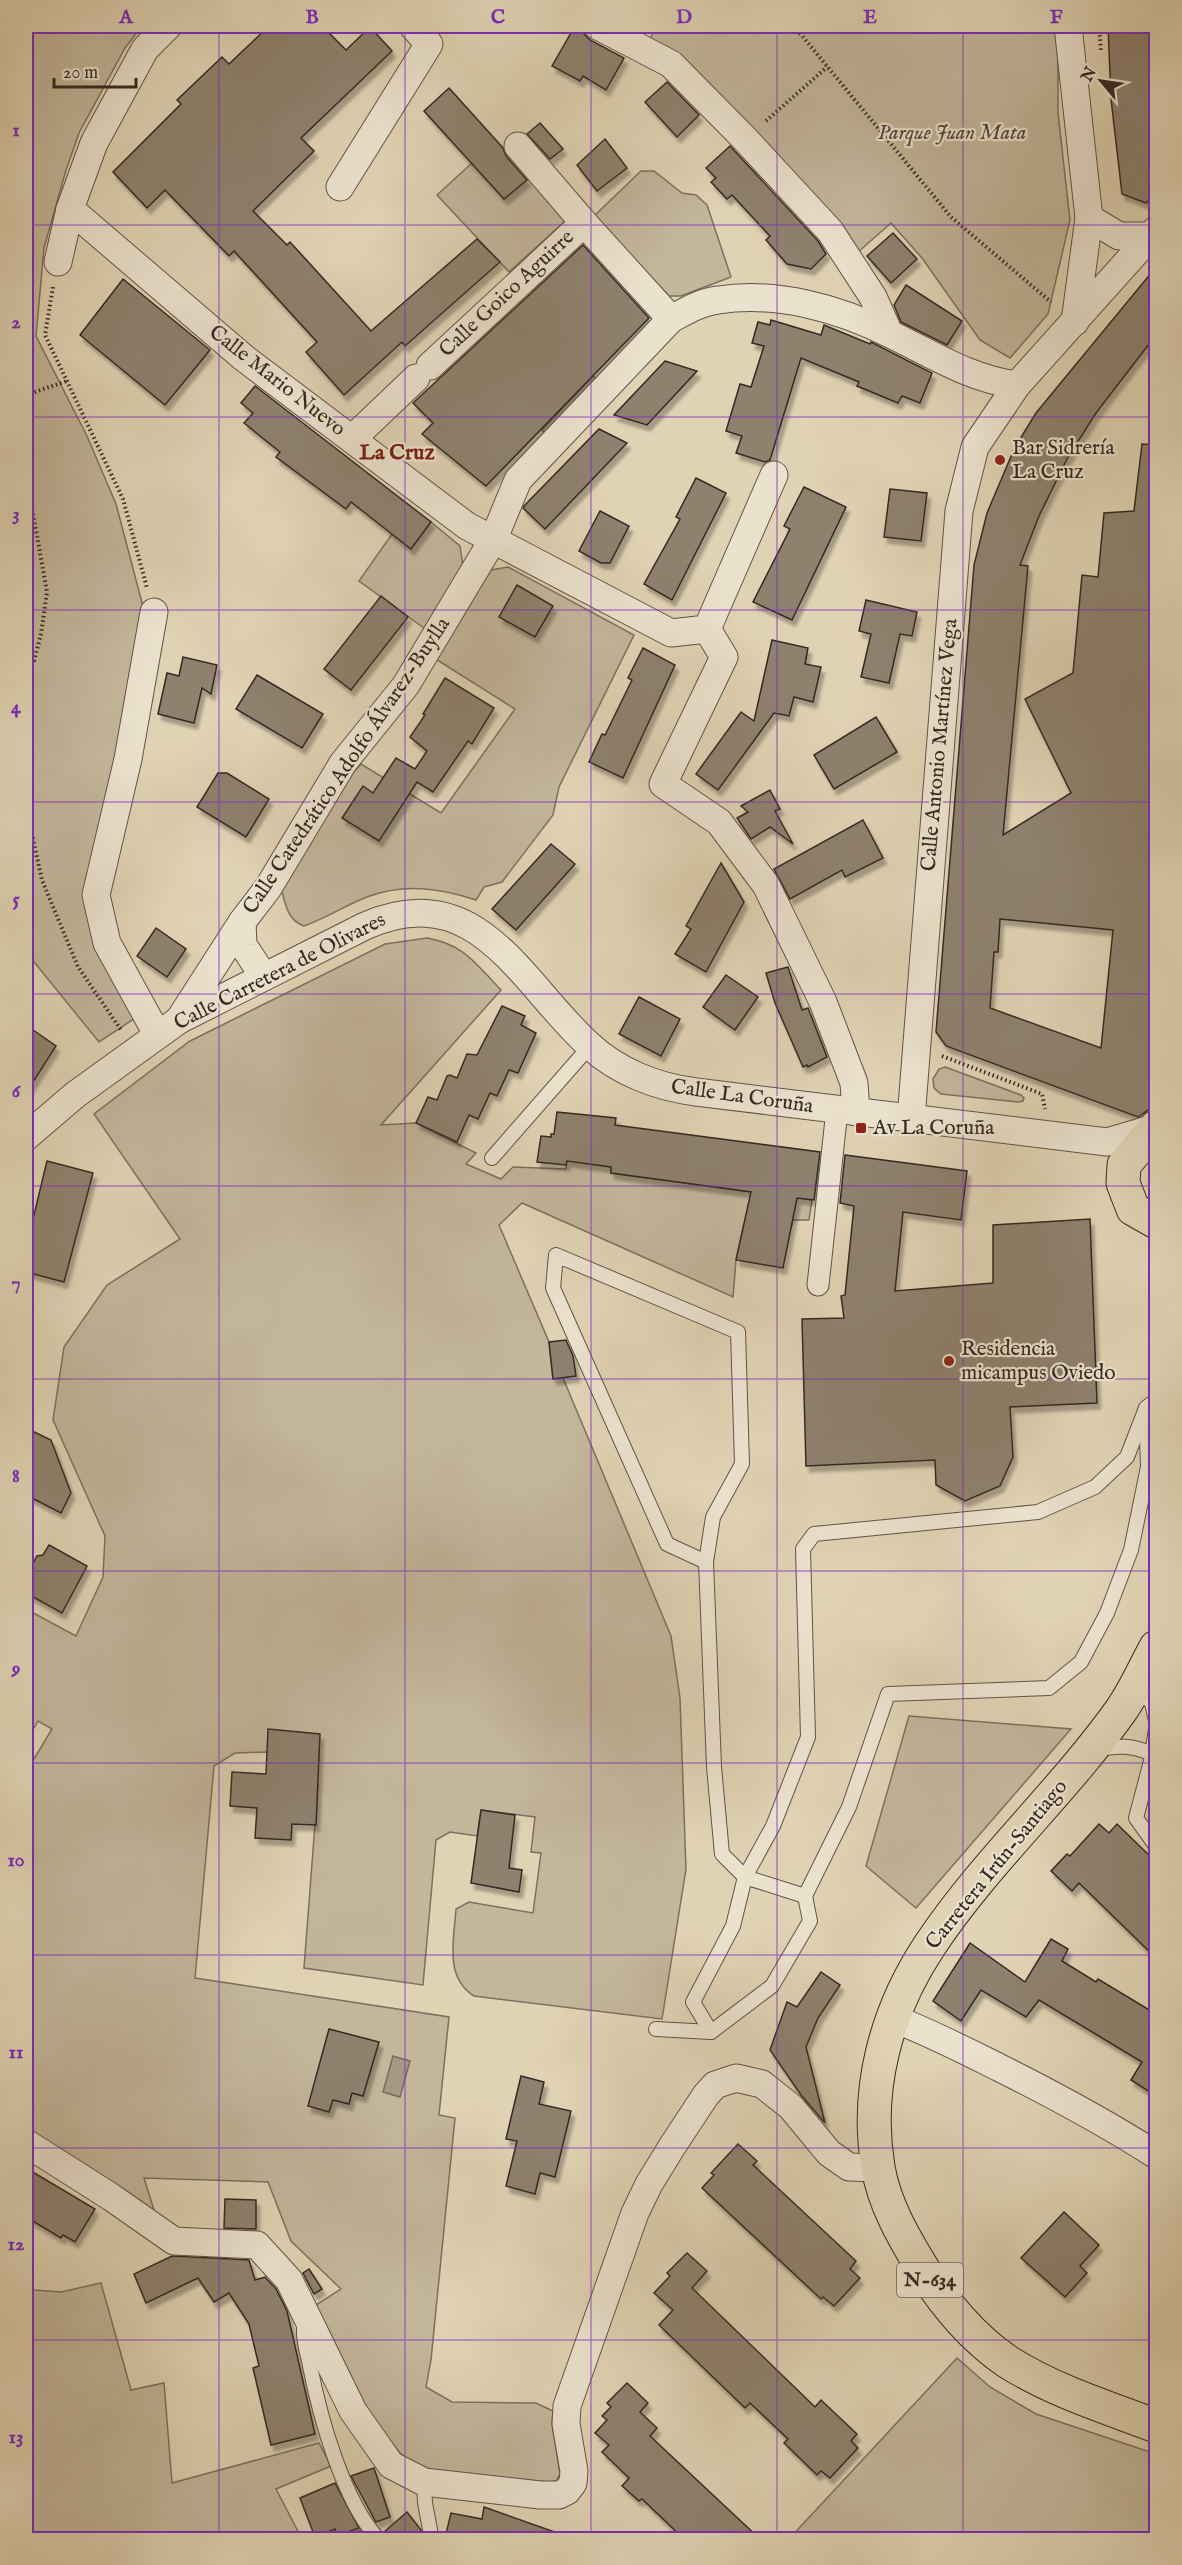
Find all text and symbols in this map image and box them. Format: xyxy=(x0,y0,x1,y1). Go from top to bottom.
text: A xyxy=(118,5,134,30)
text: B xyxy=(305,5,319,30)
text: C xyxy=(491,5,505,30)
text: D xyxy=(676,5,692,30)
text: E xyxy=(863,5,877,30)
text: F xyxy=(1050,5,1063,30)
scale bar xyxy=(54,51,136,89)
north arrow xyxy=(1071,51,1131,111)
text: 20 m xyxy=(63,62,98,85)
text: N xyxy=(1077,64,1102,86)
text: 1 xyxy=(12,118,20,143)
park label: Parque Juan Mata xyxy=(878,120,1026,147)
street label: Calle Goico Aguirre xyxy=(434,224,581,364)
text: 2 xyxy=(11,310,21,335)
street label: Calle Mario Nuevo xyxy=(203,319,351,443)
place label: Bar Sidrería La Cruz xyxy=(1012,435,1115,486)
district label: La Cruz xyxy=(359,439,435,467)
marker: Bar Sidrería La Cruz xyxy=(993,453,1007,467)
text: 3 xyxy=(12,502,20,527)
street label: Calle Catedrático Adolfo Álvarez-Buylla xyxy=(236,611,457,920)
street label: Calle Antonio Martínez Vega xyxy=(916,617,965,872)
text: 4 xyxy=(11,695,22,720)
text: 5 xyxy=(12,887,20,912)
street label: Calle Carretera de Olivares xyxy=(170,907,390,1037)
street label: Calle La Coruña xyxy=(669,1074,816,1120)
text: 6 xyxy=(12,1079,22,1104)
place label: Av La Coruña xyxy=(872,1115,995,1142)
marker: Av La Coruña xyxy=(854,1121,868,1135)
text: 7 xyxy=(11,1271,21,1296)
place label: Residencia micampus Oviedo xyxy=(961,1336,1116,1387)
marker: Residencia micampus Oviedo xyxy=(942,1354,956,1368)
text: 8 xyxy=(12,1464,20,1489)
text: 9 xyxy=(11,1656,21,1681)
street label: Carretera Irún-Santiago xyxy=(920,1774,1074,1956)
text: 10 xyxy=(7,1848,25,1873)
text: 11 xyxy=(9,2040,23,2065)
text: 12 xyxy=(8,2232,25,2257)
road number: N-634 xyxy=(897,2263,963,2297)
text: 13 xyxy=(9,2425,23,2450)

